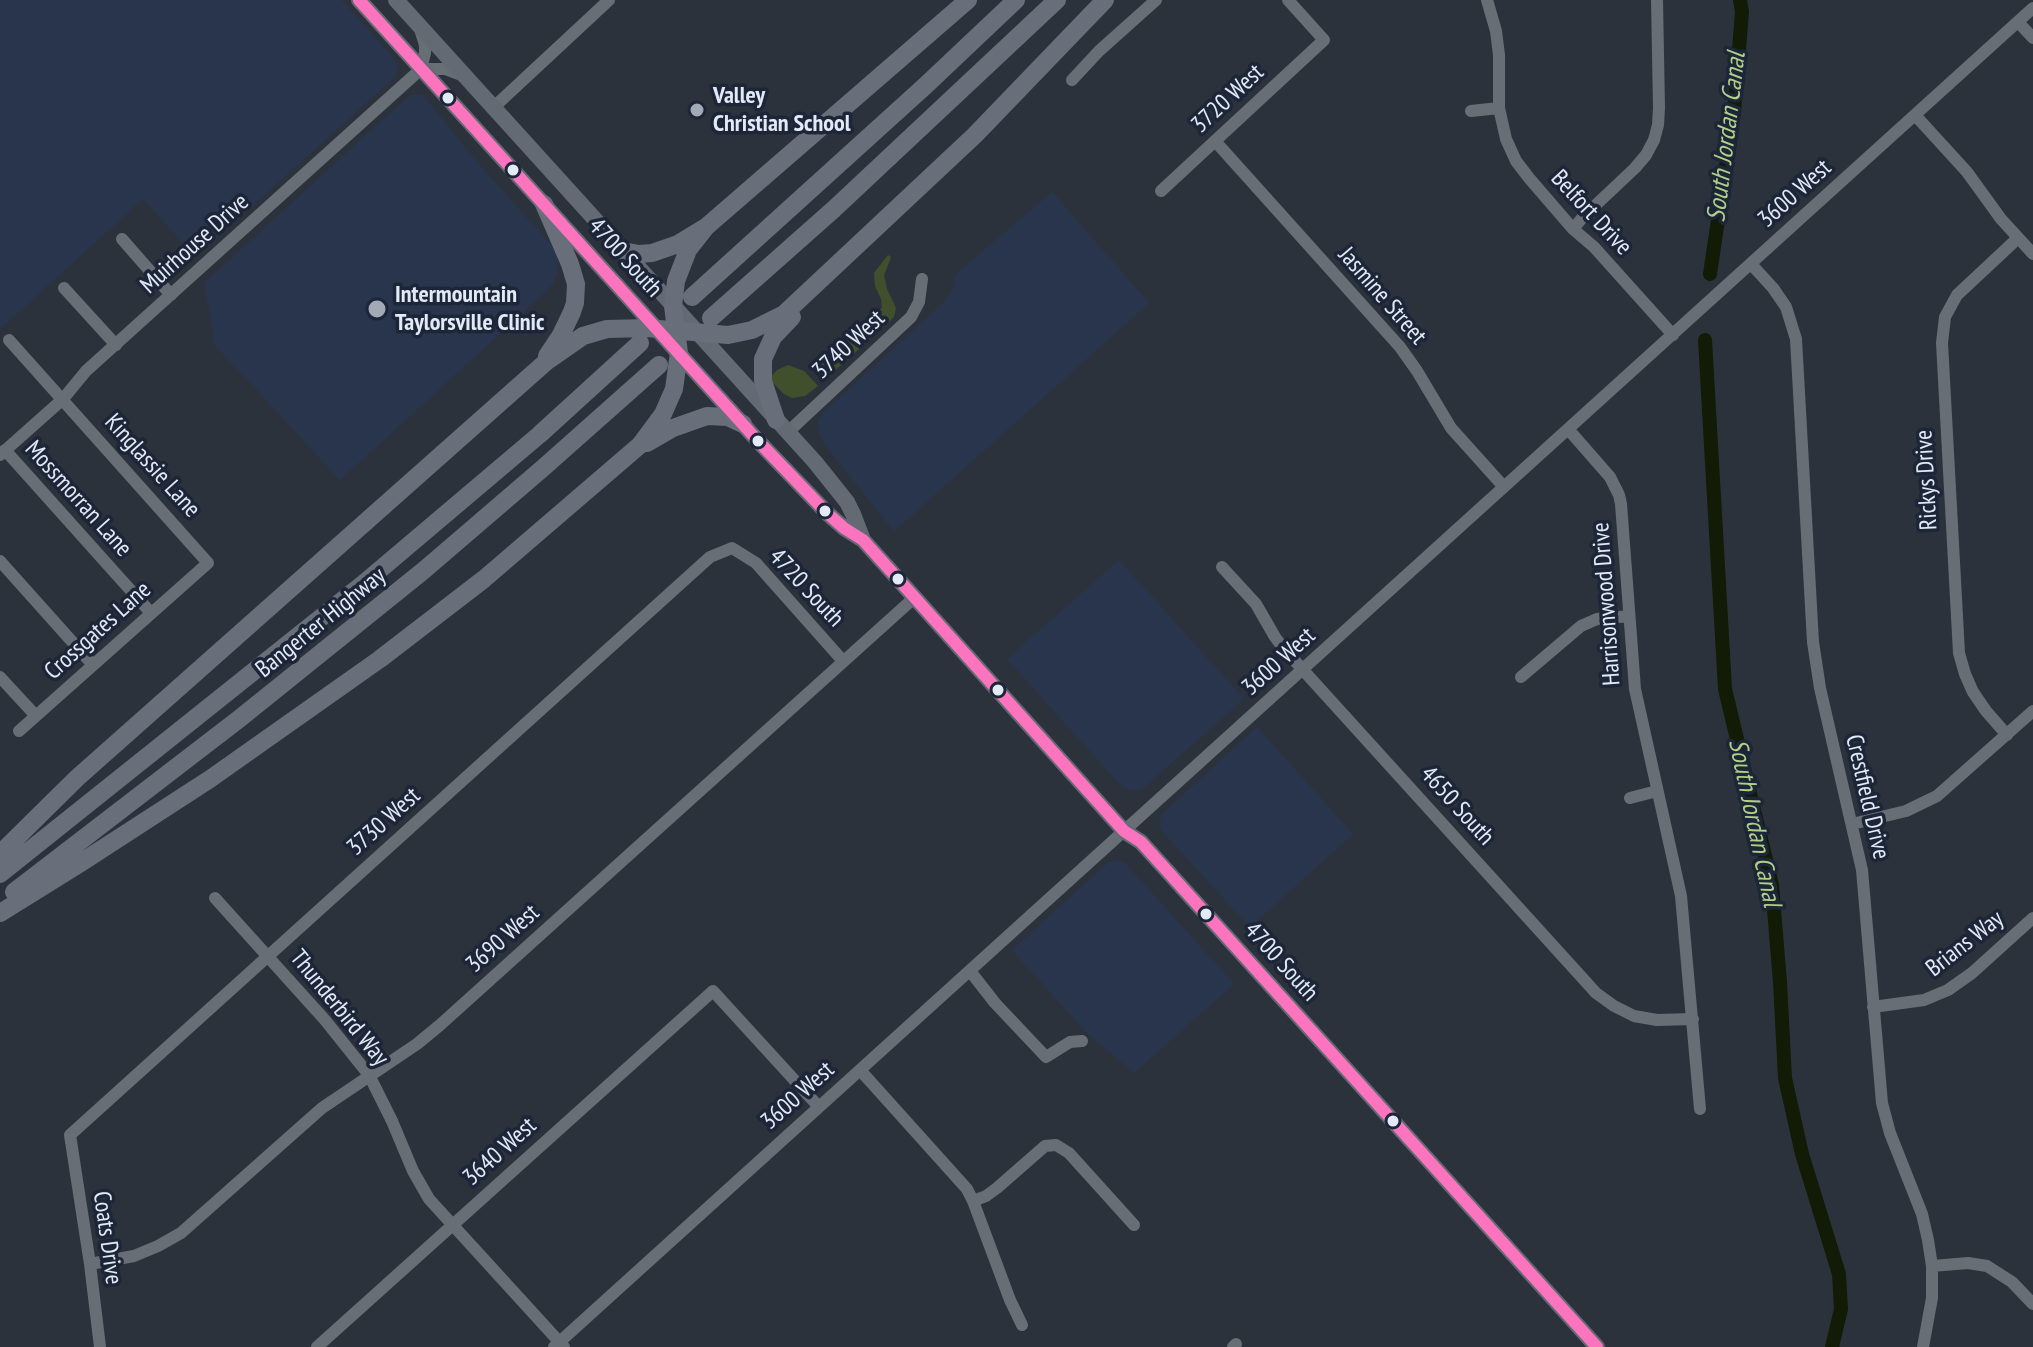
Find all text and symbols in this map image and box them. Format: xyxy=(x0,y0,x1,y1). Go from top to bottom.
water label: South Jordan Canal xyxy=(1701,50,1753,224)
street label: 3720 West xyxy=(1186,58,1270,140)
place label: Valley Christian School xyxy=(713,82,850,138)
unlabelled marker xyxy=(440,90,456,106)
marker: Valley Christian School xyxy=(688,101,706,119)
street label: 3600 West xyxy=(1753,154,1837,234)
unlabelled marker xyxy=(505,162,521,178)
street label: Belfort Drive xyxy=(1544,165,1638,261)
street label: Muirhouse Drive xyxy=(135,188,255,300)
street label: 4700 South xyxy=(582,213,668,303)
street label: Jasmine Street xyxy=(1332,241,1432,351)
place label: Intermountain Taylorsville Clinic xyxy=(395,281,544,337)
marker: Intermountain Taylorsville Clinic xyxy=(366,298,388,320)
street label: 3740 West xyxy=(807,304,891,386)
street label: Kinglassie Lane xyxy=(98,408,206,524)
street label: Rickys Drive xyxy=(1910,429,1944,531)
unlabelled marker xyxy=(750,433,766,449)
street label: Mossmorran Lane xyxy=(18,435,138,563)
unlabelled marker xyxy=(817,503,833,519)
street label: Harrisonwood Drive xyxy=(1587,521,1627,687)
street label: 4720 South xyxy=(763,543,849,633)
street label: Bangerter Highway xyxy=(250,562,392,684)
unlabelled marker xyxy=(890,571,906,587)
street label: Crossgates Lane xyxy=(39,576,157,686)
street label: 3600 West xyxy=(1237,622,1321,702)
unlabelled marker xyxy=(990,682,1006,698)
street label: Crestfield Drive xyxy=(1839,732,1895,862)
water label: South Jordan Canal xyxy=(1721,736,1787,910)
street label: 4650 South xyxy=(1414,761,1500,851)
street label: 3730 West xyxy=(342,782,426,862)
street label: 3690 West xyxy=(461,899,545,979)
street label: Brians Way xyxy=(1921,905,2009,983)
unlabelled marker xyxy=(1198,906,1214,922)
street label: 4700 South xyxy=(1238,917,1324,1007)
street label: Thunderbird Way xyxy=(284,944,394,1072)
street label: 3600 West xyxy=(756,1056,840,1136)
street label: 3640 West xyxy=(458,1112,542,1192)
unlabelled marker xyxy=(1385,1113,1401,1129)
street label: Coats Drive xyxy=(86,1190,128,1286)

